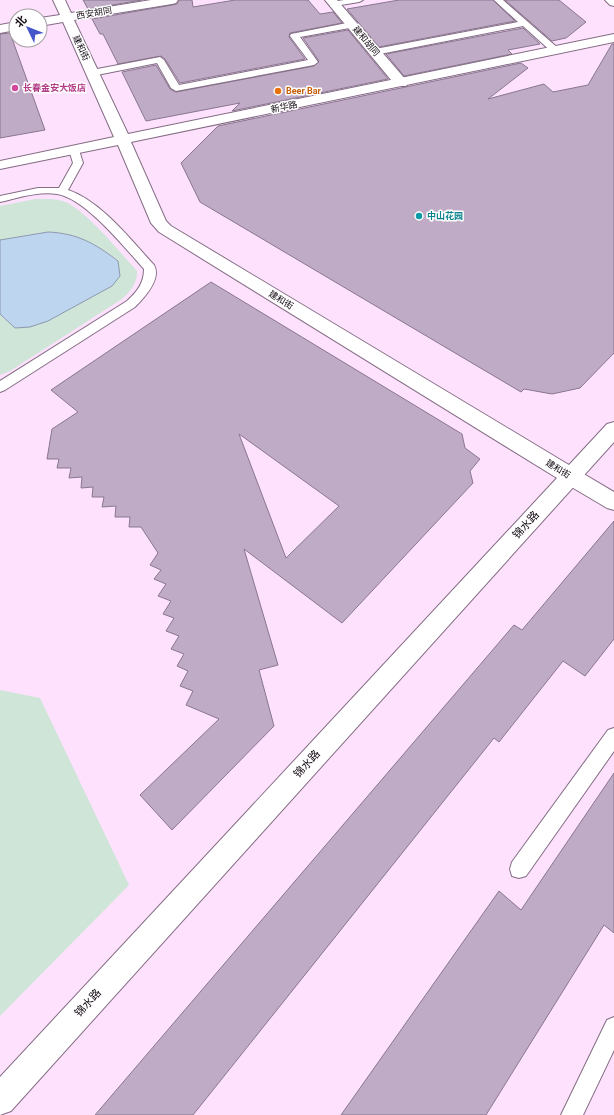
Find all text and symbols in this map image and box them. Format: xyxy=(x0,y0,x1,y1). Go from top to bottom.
street label: 西安胡同 xyxy=(75,5,113,21)
north arrow xyxy=(8,8,48,48)
text: 北 xyxy=(13,13,30,30)
street label: 建和胡同 xyxy=(351,24,381,58)
street label: 建和街 xyxy=(71,34,91,62)
marker: 长春金安大饭店 xyxy=(10,83,20,93)
place label: 长春金安大饭店 xyxy=(23,83,86,93)
marker: Beer Bar xyxy=(273,86,283,96)
place label: Beer Bar xyxy=(286,86,322,96)
street label: 新华路 xyxy=(270,98,298,115)
marker: 中山花园 xyxy=(414,211,424,221)
place label: 中山花园 xyxy=(427,211,463,221)
street label: 建和街 xyxy=(267,289,295,311)
street label: 建和街 xyxy=(544,458,572,480)
street label: 锦水路 xyxy=(510,508,542,542)
street label: 锦水路 xyxy=(291,747,323,781)
street label: 锦水路 xyxy=(72,986,104,1020)

